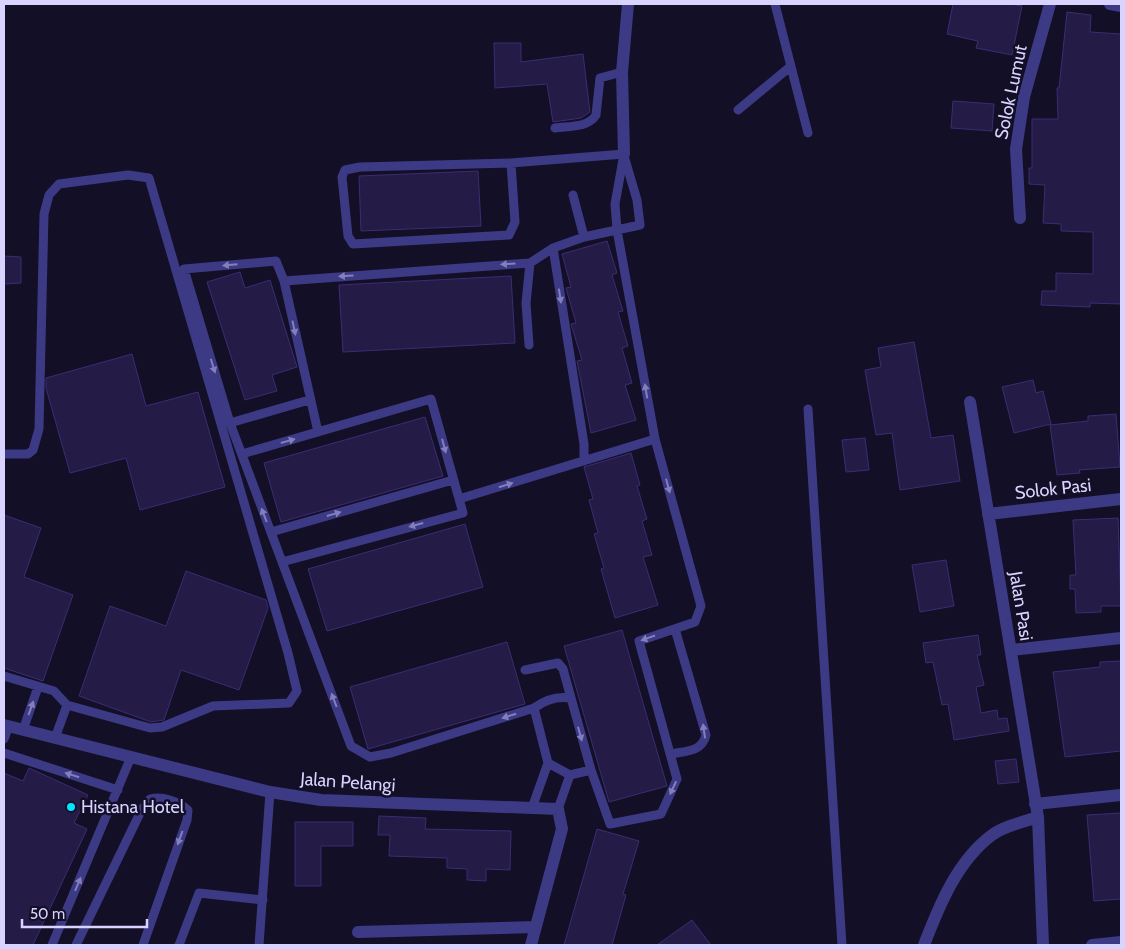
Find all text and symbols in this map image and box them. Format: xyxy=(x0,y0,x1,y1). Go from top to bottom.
street label: Solok Lumut xyxy=(990,43,1032,141)
one-way arrow xyxy=(221,261,237,269)
one-way arrow xyxy=(500,261,516,269)
one-way arrow xyxy=(338,272,354,280)
one-way arrow xyxy=(557,288,565,304)
one-way arrow xyxy=(290,321,298,336)
one-way arrow xyxy=(209,359,217,374)
one-way arrow xyxy=(642,382,650,398)
one-way arrow xyxy=(281,436,296,444)
one-way arrow xyxy=(440,438,448,453)
street label: Solok Pasi xyxy=(1014,474,1092,504)
one-way arrow xyxy=(664,478,672,493)
one-way arrow xyxy=(498,480,513,488)
one-way arrow xyxy=(260,508,267,523)
one-way arrow xyxy=(327,510,342,518)
one-way arrow xyxy=(408,522,423,530)
street label: Jalan Pasi xyxy=(1005,569,1037,642)
one-way arrow xyxy=(641,635,656,642)
one-way arrow xyxy=(330,692,338,707)
one-way arrow xyxy=(27,700,35,715)
one-way arrow xyxy=(501,712,516,720)
one-way arrow xyxy=(700,723,708,739)
one-way arrow xyxy=(577,726,585,741)
street label: Jalan Pelangi xyxy=(299,768,396,796)
one-way arrow xyxy=(64,771,79,779)
one-way arrow xyxy=(669,780,678,795)
place label: Histana Hotel xyxy=(81,796,185,818)
marker: Histana Hotel xyxy=(65,801,77,813)
one-way arrow xyxy=(176,831,184,846)
one-way arrow xyxy=(75,877,83,891)
scale bar xyxy=(22,896,148,928)
text: 50 m xyxy=(30,905,65,923)

